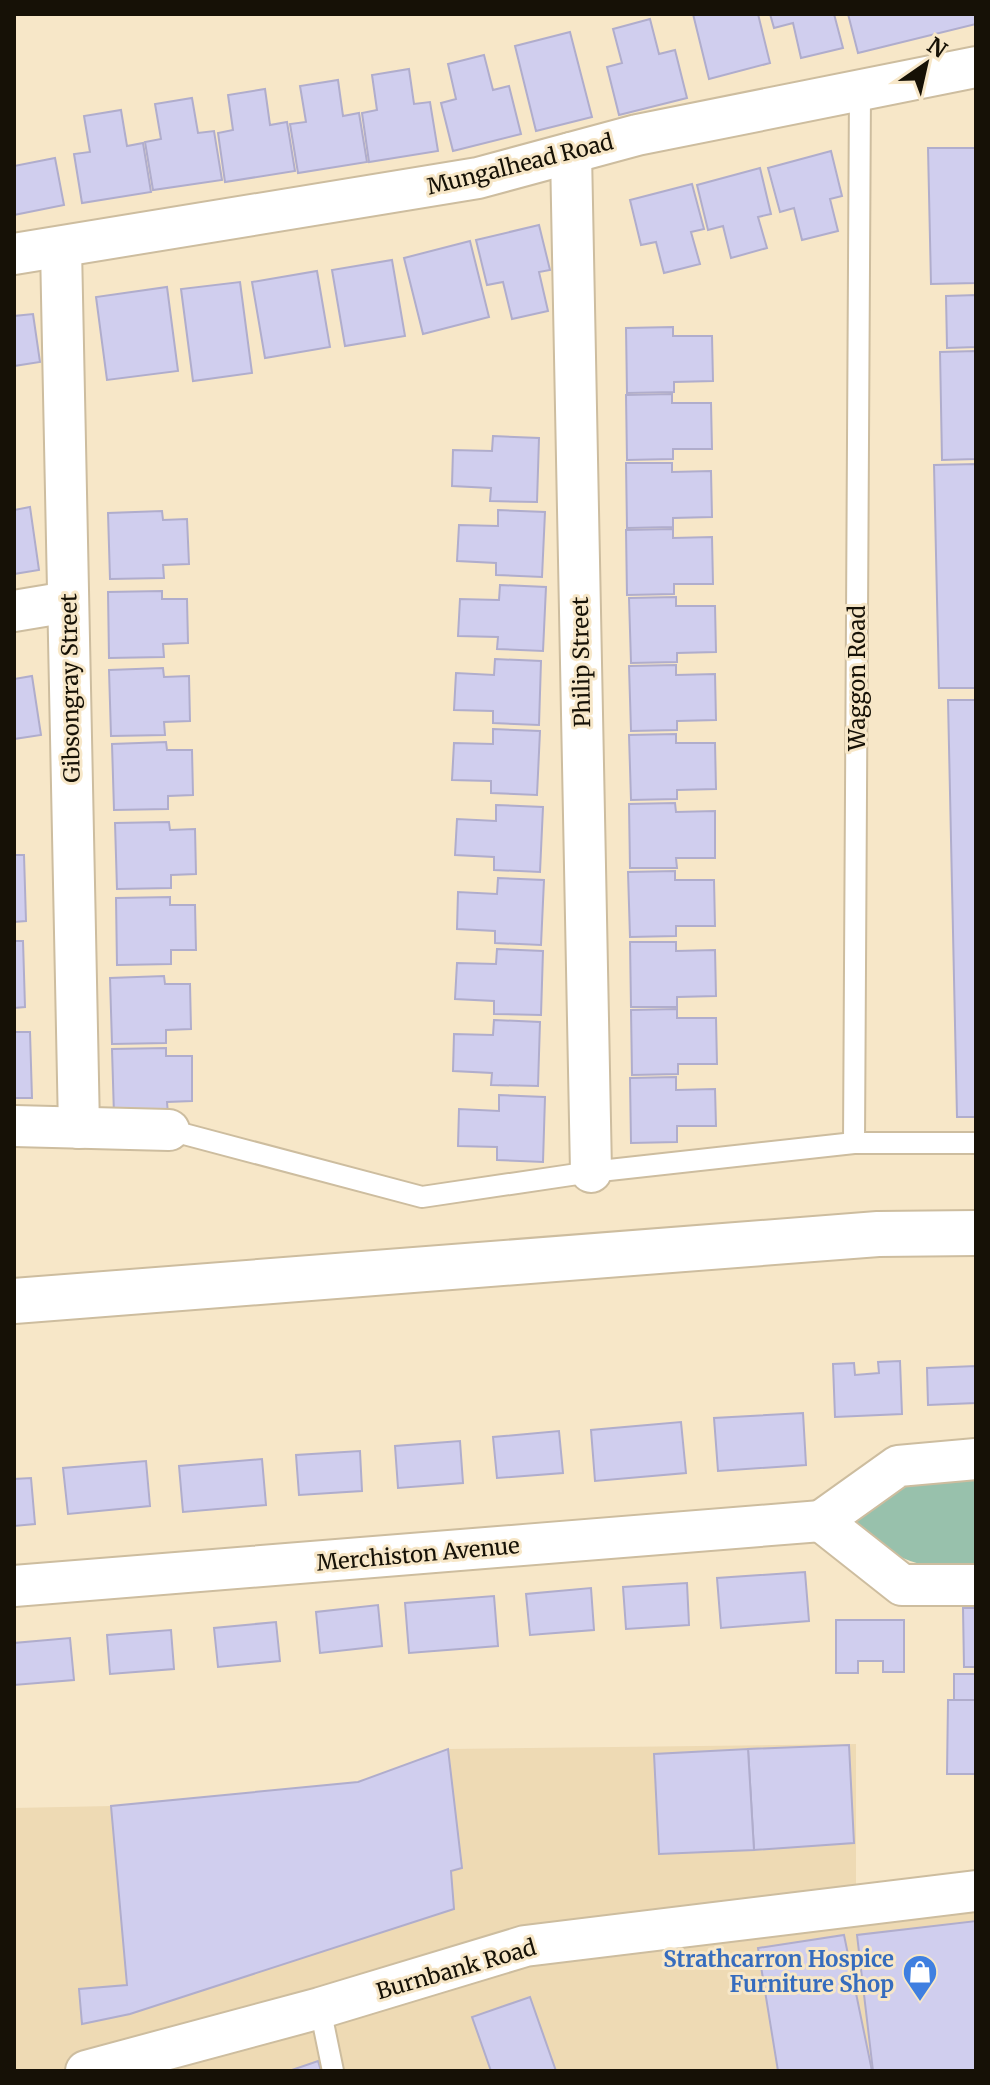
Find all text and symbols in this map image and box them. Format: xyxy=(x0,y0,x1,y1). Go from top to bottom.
north arrow xyxy=(886,24,966,104)
text: N xyxy=(922,31,953,64)
street label: Mungalhead Road xyxy=(424,127,616,201)
street label: Gibsongray Street xyxy=(54,593,86,783)
street label: Philip Street xyxy=(566,596,596,728)
street label: Waggon Road xyxy=(843,605,871,752)
street label: Merchiston Avenue xyxy=(315,1531,521,1577)
street label: Burnbank Road xyxy=(373,1933,539,2005)
place label: Strathcarron Hospice Furniture Shop xyxy=(663,1945,894,1998)
shop icon: Strathcarron Hospice Furniture Shop xyxy=(901,1953,939,2003)

